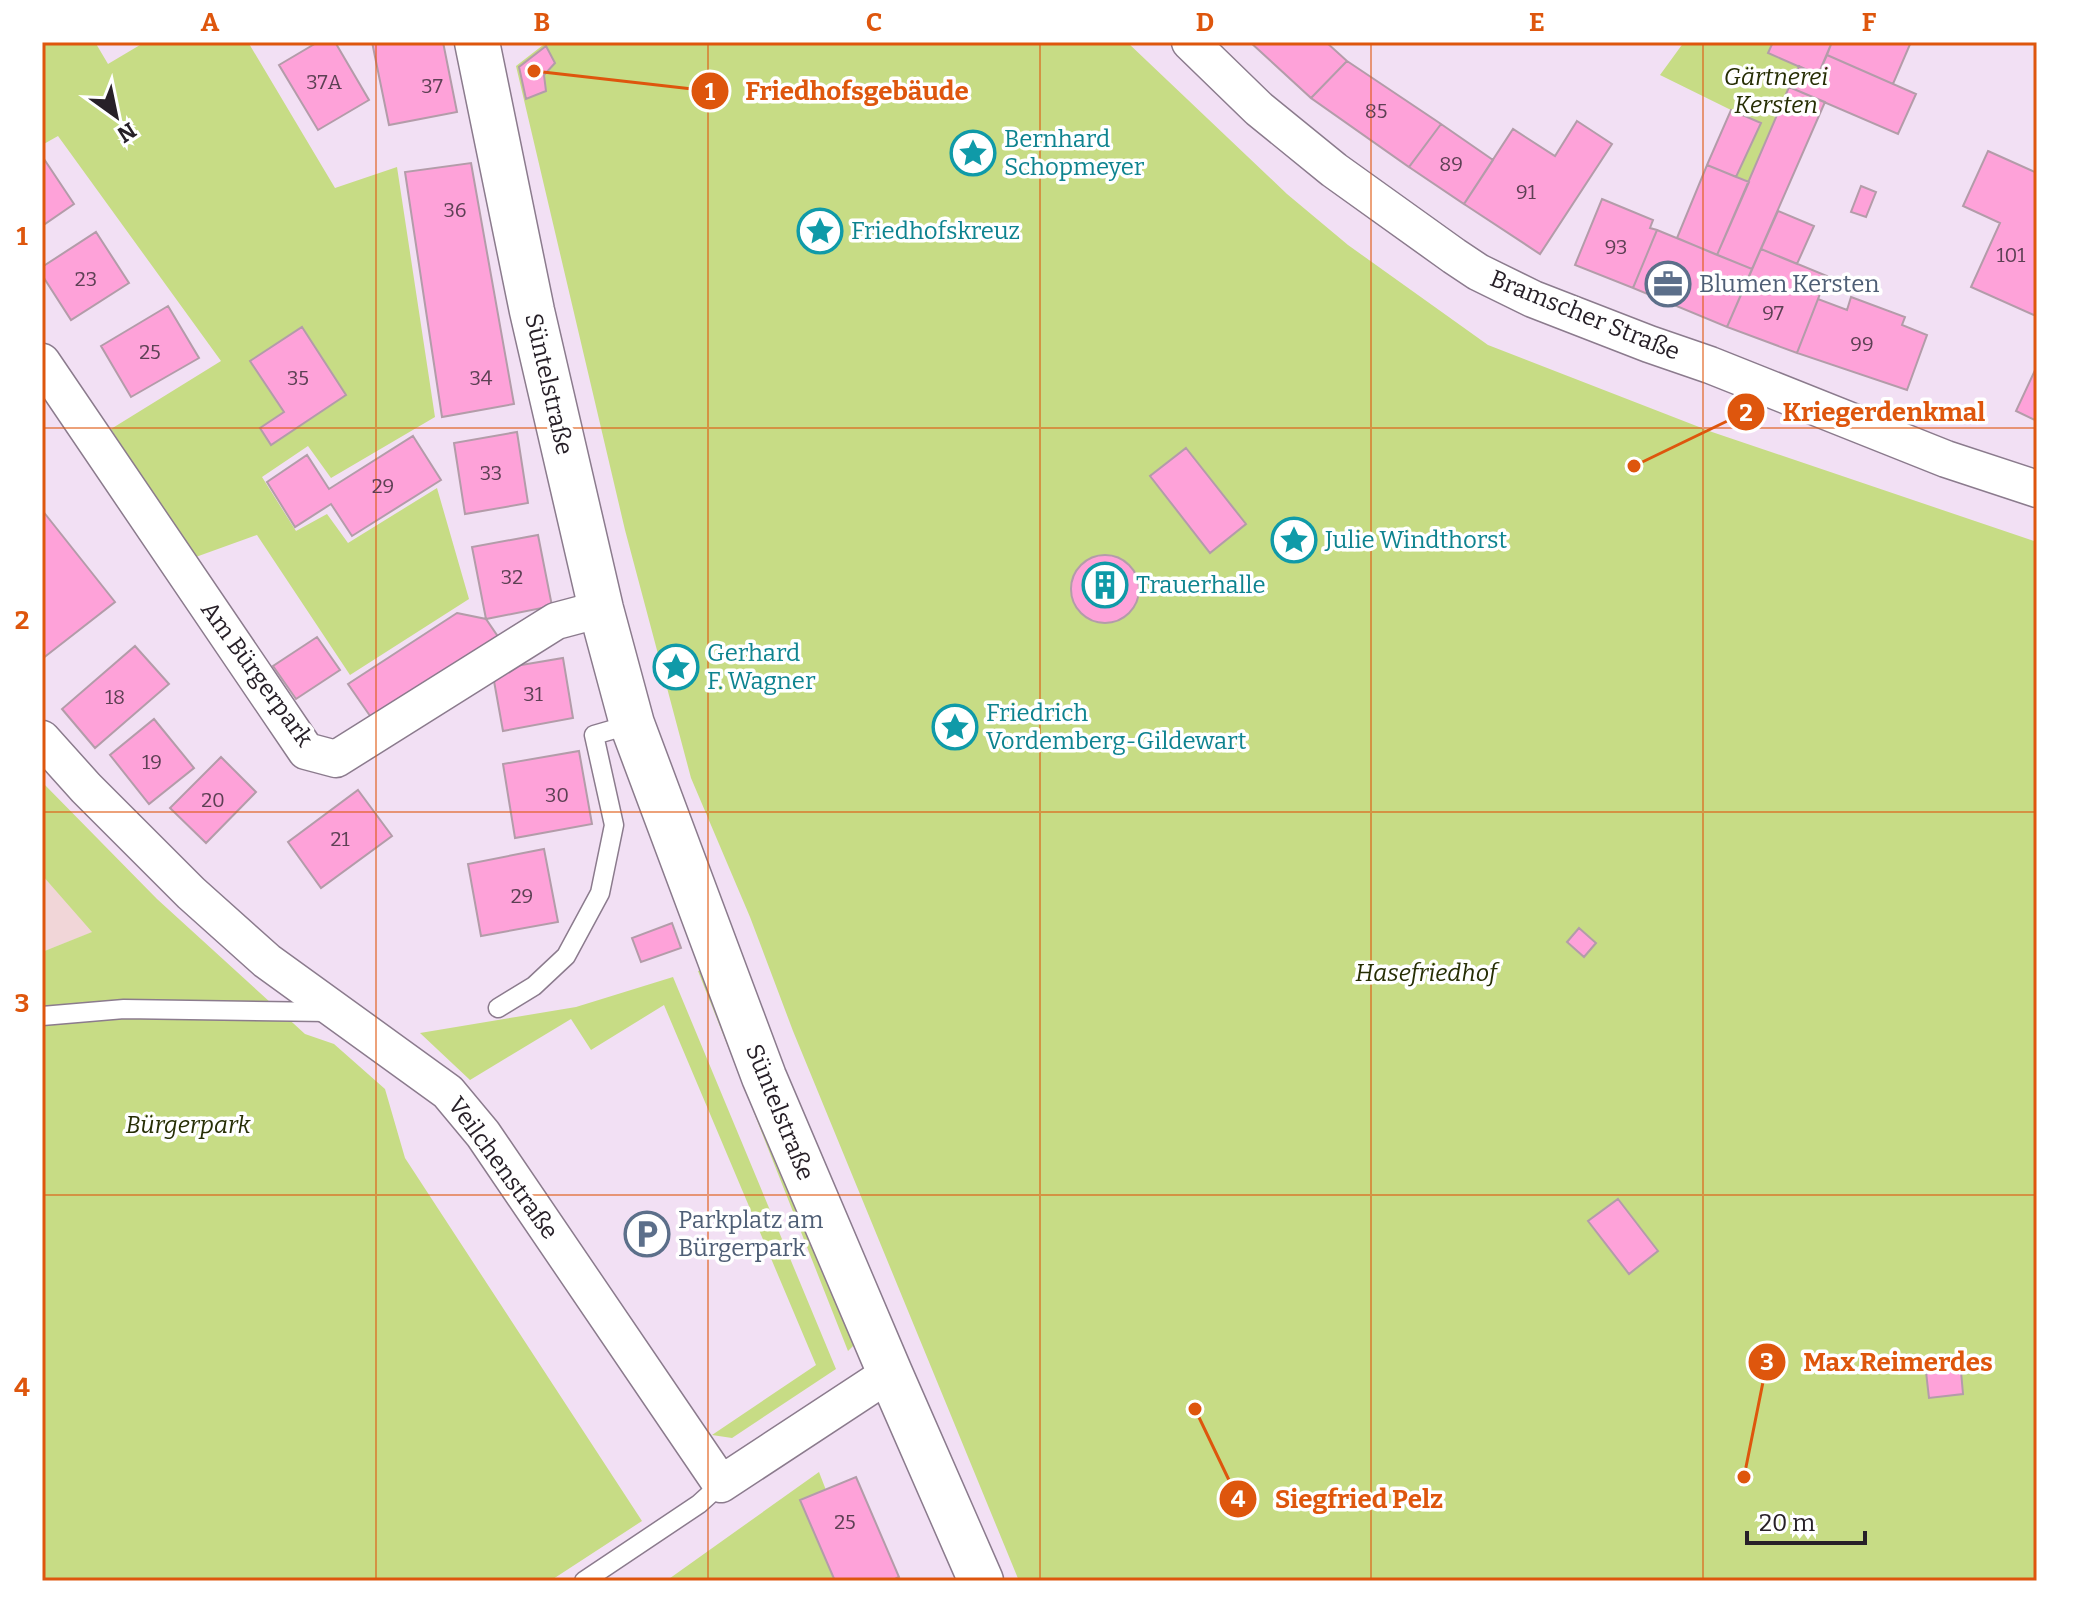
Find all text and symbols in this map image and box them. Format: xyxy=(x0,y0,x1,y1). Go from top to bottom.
text: A xyxy=(201,7,220,38)
text: B xyxy=(534,7,550,38)
text: C xyxy=(866,7,882,38)
text: D xyxy=(1196,7,1214,38)
text: E xyxy=(1529,7,1545,38)
text: F xyxy=(1862,7,1877,38)
park label: Gärtnerei Kersten xyxy=(1724,63,1828,119)
callout: Friedhofsgebäude xyxy=(690,66,985,116)
house number: 37A xyxy=(306,70,343,94)
house number: 37 xyxy=(421,74,443,98)
north arrow xyxy=(76,76,156,156)
text: Friedhofsgebäude xyxy=(745,76,969,107)
text: 1 xyxy=(705,78,716,106)
house number: 85 xyxy=(1365,99,1387,123)
text: N xyxy=(112,116,141,148)
place label: Bernhard Schopmeyer xyxy=(1004,125,1145,181)
place icon: Bernhard Schopmeyer xyxy=(949,129,997,177)
house number: 89 xyxy=(1439,152,1463,176)
house number: 91 xyxy=(1516,180,1536,204)
house number: 36 xyxy=(443,198,467,222)
place icon: Friedhofskreuz xyxy=(796,207,844,255)
place label: Friedhofskreuz xyxy=(851,217,1020,245)
text: 1 xyxy=(16,221,28,252)
house number: 93 xyxy=(1605,235,1627,259)
house number: 101 xyxy=(1997,243,2026,267)
office icon: Blumen Kersten xyxy=(1644,260,1692,308)
street label: Bramscher Straße xyxy=(1486,264,1684,366)
house number: 23 xyxy=(75,267,97,291)
place label: Blumen Kersten xyxy=(1699,270,1880,298)
house number: 97 xyxy=(1762,301,1784,325)
street label: Süntelstraße xyxy=(519,311,579,457)
house number: 99 xyxy=(1850,332,1874,356)
house number: 25 xyxy=(139,340,161,364)
house number: 35 xyxy=(287,366,309,390)
house number: 34 xyxy=(469,366,493,390)
callout: Kriegerdenkmal xyxy=(1726,387,2001,437)
text: Kriegerdenkmal xyxy=(1783,397,1985,428)
text: 2 xyxy=(1739,399,1753,427)
house number: 33 xyxy=(480,461,502,485)
house number: 29 xyxy=(372,474,394,498)
place icon: Julie Windthorst xyxy=(1270,516,1318,564)
place label: Julie Windthorst xyxy=(1324,526,1508,554)
building icon: Trauerhalle xyxy=(1081,561,1129,609)
house number: 32 xyxy=(501,565,523,589)
place label: Trauerhalle xyxy=(1136,571,1266,599)
street label: Am Bürgerpark xyxy=(195,596,319,752)
text: 2 xyxy=(15,605,29,636)
place label: Gerhard F. Wagner xyxy=(707,639,816,695)
place icon: Gerhard F. Wagner xyxy=(652,643,700,691)
house number: 31 xyxy=(523,682,543,706)
house number: 18 xyxy=(105,685,125,709)
place label: Friedrich Vordemberg-Gildewart xyxy=(986,699,1247,755)
place icon: Friedrich Vordemberg-Gildewart xyxy=(931,703,979,751)
house number: 19 xyxy=(142,750,162,774)
house number: 30 xyxy=(545,783,569,807)
house number: 20 xyxy=(201,788,225,812)
house number: 21 xyxy=(331,827,350,851)
house number: 29 xyxy=(511,884,533,908)
park label: Hasefriedhof xyxy=(1355,959,1500,987)
text: 3 xyxy=(15,988,29,1019)
street label: Süntelstraße xyxy=(740,1040,820,1184)
street label: Veilchenstraße xyxy=(442,1091,564,1245)
park label: Bürgerpark xyxy=(125,1111,252,1139)
place label: Parkplatz am Bürgerpark xyxy=(678,1206,823,1262)
parking icon: Parkplatz am Bürgerpark xyxy=(623,1210,671,1258)
callout: Max Reimerdes xyxy=(1747,1337,2009,1387)
text: Max Reimerdes xyxy=(1803,1347,1993,1378)
text: 3 xyxy=(1760,1348,1774,1376)
text: 4 xyxy=(14,1372,30,1403)
callout: Siegfried Pelz xyxy=(1218,1474,1459,1524)
text: Siegfried Pelz xyxy=(1275,1484,1443,1515)
text: 4 xyxy=(1231,1485,1246,1513)
scale bar xyxy=(1747,1495,1865,1545)
text: 20 m xyxy=(1759,1509,1815,1537)
house number: 25 xyxy=(834,1510,856,1534)

